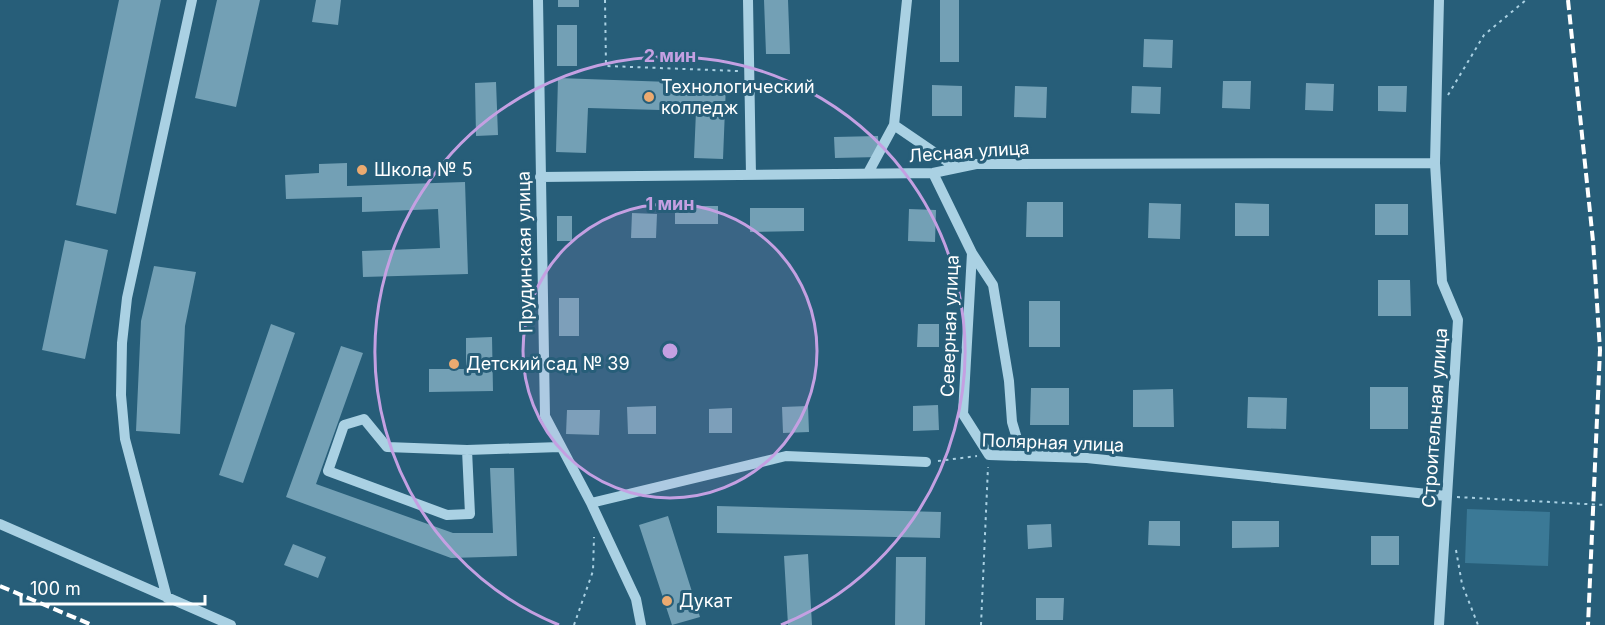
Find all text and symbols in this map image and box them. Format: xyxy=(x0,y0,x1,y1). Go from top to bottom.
text: 2 мин xyxy=(644,45,696,66)
place label: Технологический колледж xyxy=(661,76,815,118)
marker: Технологический колледж xyxy=(642,90,656,104)
street label: Лесная улица xyxy=(908,137,1030,166)
place label: Школа № 5 xyxy=(374,159,473,180)
marker: Школа № 5 xyxy=(355,163,369,177)
street label: Прудинская улица xyxy=(513,171,536,333)
text: 1 мин xyxy=(645,193,695,214)
street label: Северная улица xyxy=(937,255,962,397)
street label: Строительная улица xyxy=(1418,327,1451,509)
centre of rings xyxy=(660,341,680,361)
place label: Детский сад № 39 xyxy=(466,353,630,374)
marker: Детский сад № 39 xyxy=(447,357,461,371)
street label: Полярная улица xyxy=(981,430,1125,455)
scale bar xyxy=(21,568,206,606)
text: 100 m xyxy=(30,578,81,599)
place label: Дукат xyxy=(679,590,733,611)
marker: Дукат xyxy=(660,594,674,608)

